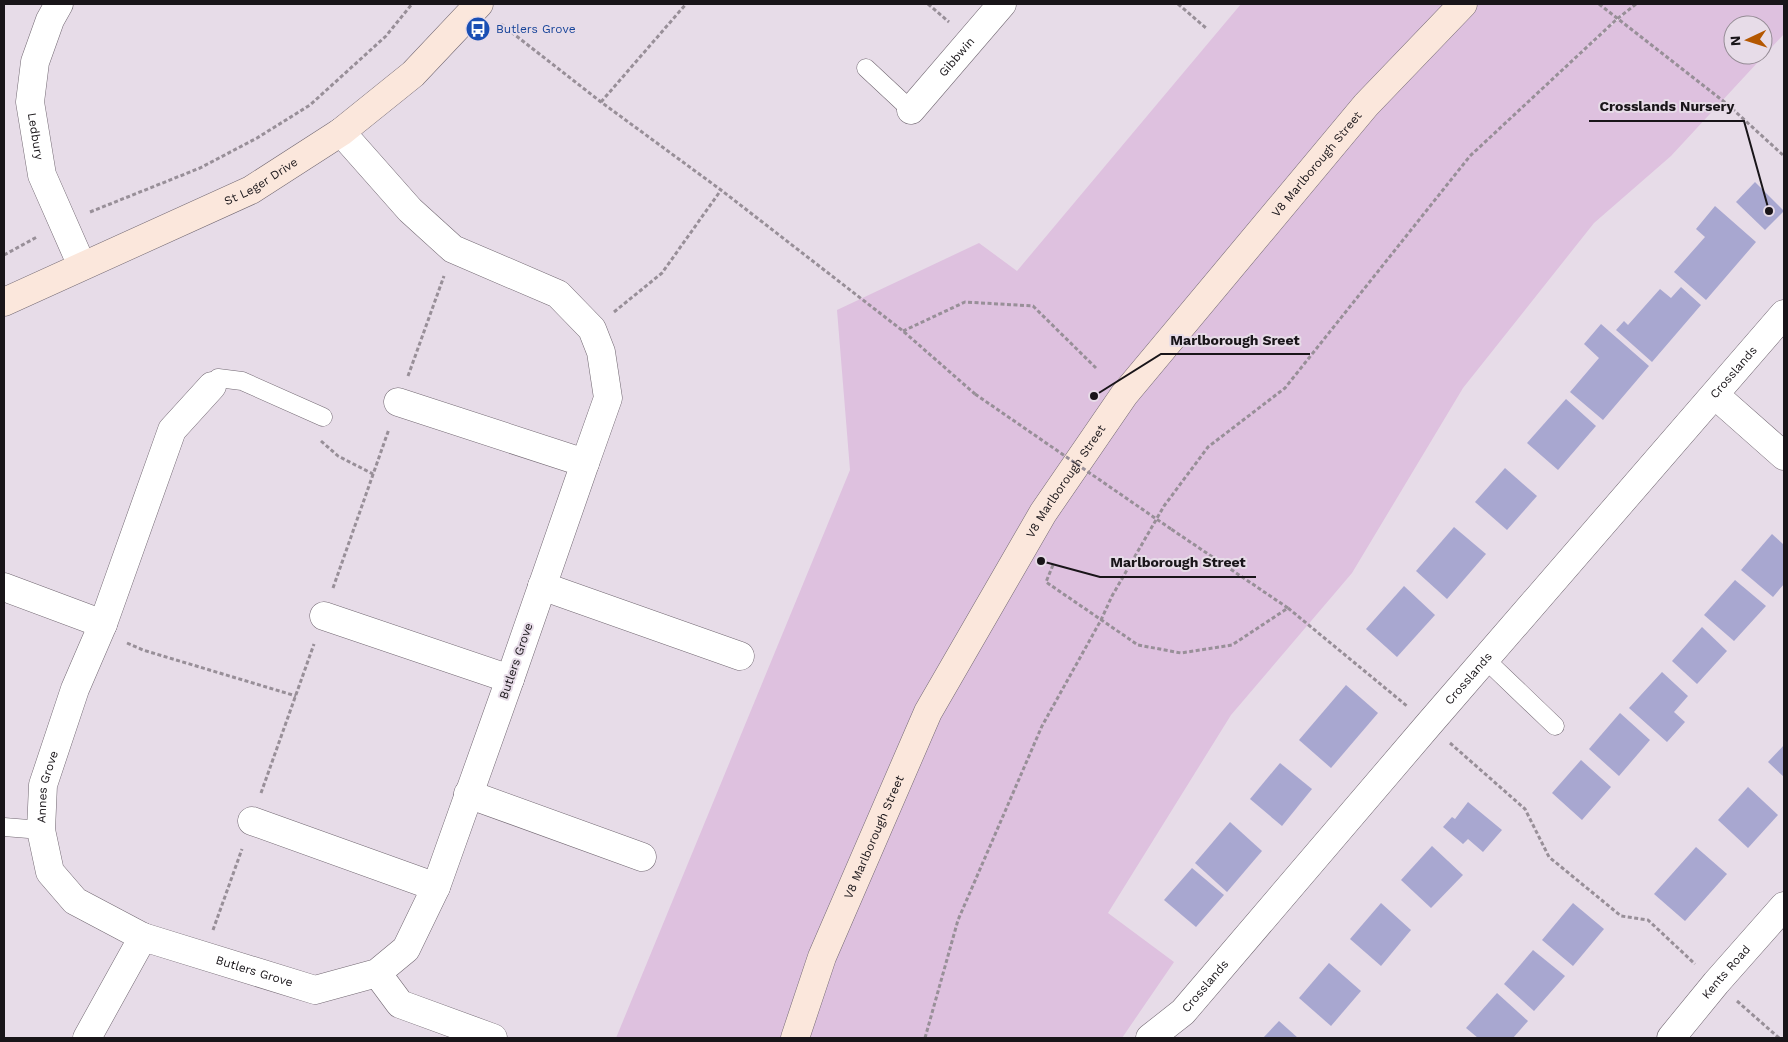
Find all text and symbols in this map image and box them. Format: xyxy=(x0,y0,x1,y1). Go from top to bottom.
north arrow xyxy=(1723,15,1773,65)
bus stop icon: Butlers Grove xyxy=(465,16,491,42)
place label: Butlers Grove xyxy=(496,22,576,36)
street label: Gibbwin xyxy=(936,34,977,79)
text: N xyxy=(1727,35,1743,47)
callout: Crosslands Nursery xyxy=(1589,92,1744,121)
text: Crosslands Nursery xyxy=(1600,98,1735,114)
street label: V8 Marlborough Street xyxy=(1269,109,1365,220)
street label: Ledbury xyxy=(25,112,47,162)
street label: St Leger Drive xyxy=(222,155,300,208)
callout: Marlborough Sreet xyxy=(1161,325,1310,354)
text: Marlborough Sreet xyxy=(1170,332,1300,348)
street label: Crosslands xyxy=(1707,343,1760,401)
street label: V8 Marlborough Street xyxy=(1023,422,1108,540)
callout: Marlborough Street xyxy=(1100,548,1256,577)
text: Marlborough Street xyxy=(1110,554,1246,570)
street label: Butlers Grove xyxy=(496,621,536,701)
street label: Crosslands xyxy=(1442,649,1495,707)
street label: Annes Grove xyxy=(34,749,61,823)
street label: V8 Marlborough Street xyxy=(841,773,907,901)
street label: Kents Road xyxy=(1699,942,1753,1002)
street label: Butlers Grove xyxy=(214,953,295,990)
street label: Crosslands xyxy=(1179,957,1231,1015)

